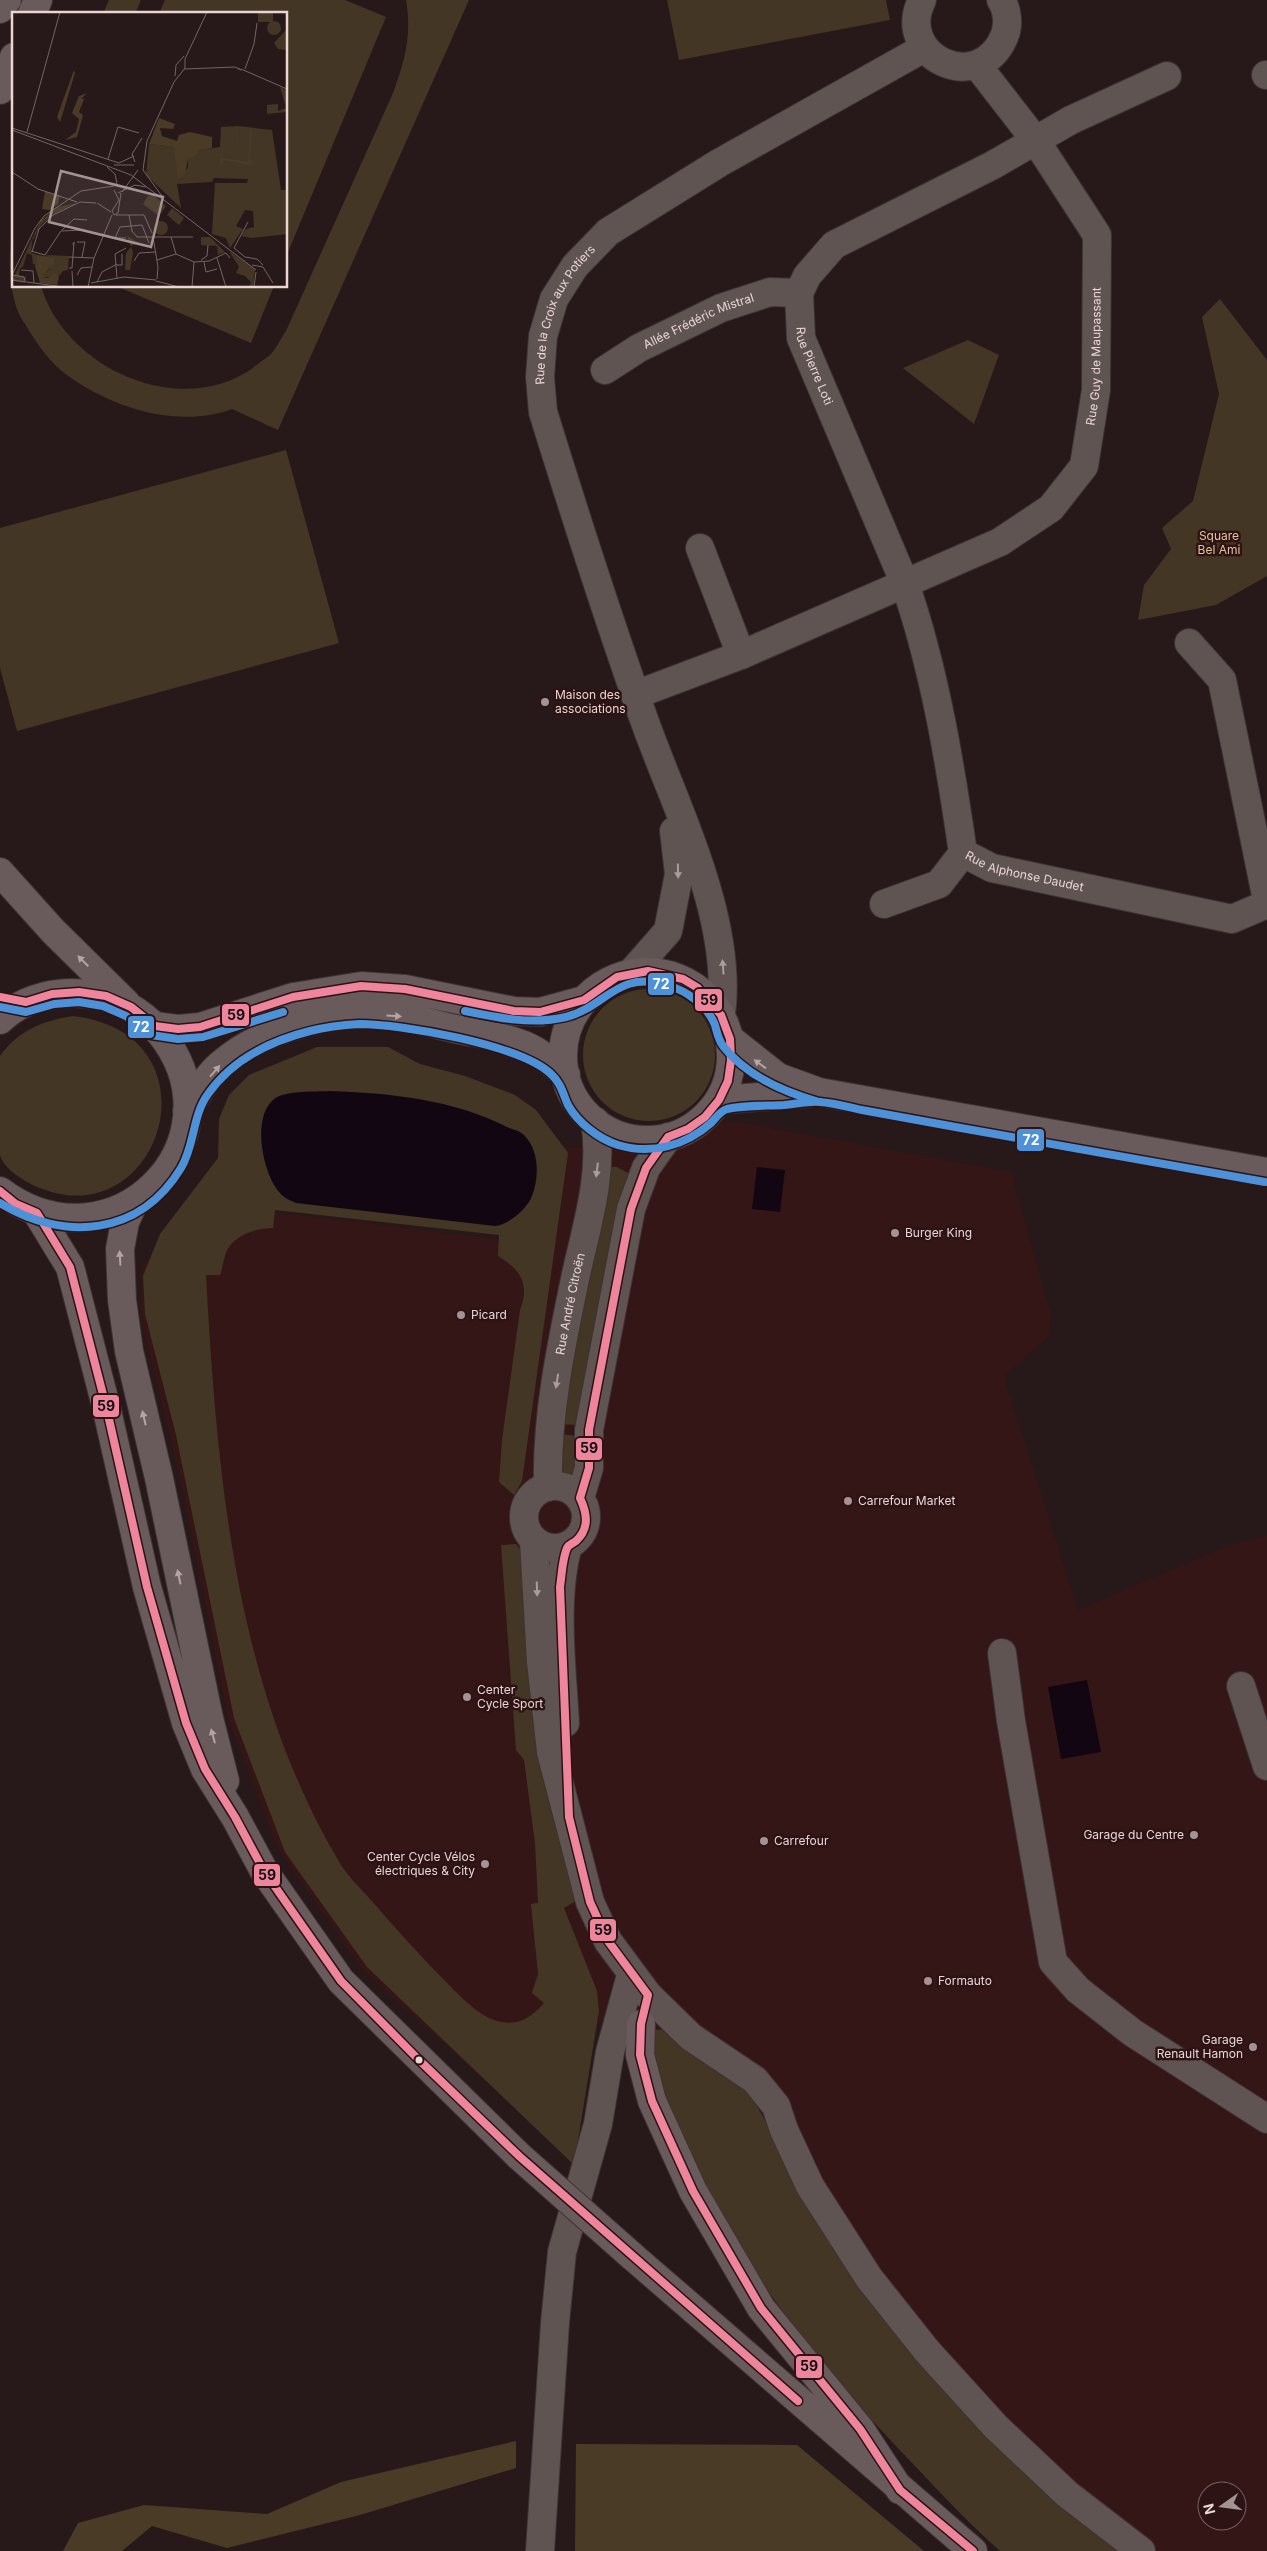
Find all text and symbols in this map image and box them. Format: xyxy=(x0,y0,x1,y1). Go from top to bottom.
inset map xyxy=(12,12,288,288)
street label: Rue de la Croix aux Potiers xyxy=(532,242,598,385)
street label: Rue Guy de Maupassant xyxy=(1083,287,1104,426)
street label: Allée Frédéric Mistral xyxy=(640,290,756,352)
street label: Rue Pierre Loti xyxy=(793,327,836,407)
park label: Square Bel Ami xyxy=(1198,528,1241,557)
place label: Maison des associations xyxy=(555,687,626,716)
marker: Maison des associations xyxy=(539,696,551,708)
street label: Rue Alphonse Daudet xyxy=(963,847,1085,894)
one-way arrow xyxy=(674,863,682,879)
one-way arrow xyxy=(78,955,90,967)
one-way arrow xyxy=(718,959,726,975)
line badge: 72 xyxy=(647,972,675,996)
text: 72 xyxy=(653,975,670,992)
line badge: 59 xyxy=(694,988,723,1012)
text: 59 xyxy=(700,991,718,1008)
line badge: 59 xyxy=(221,1003,250,1027)
text: 59 xyxy=(227,1006,245,1023)
one-way arrow xyxy=(386,1013,402,1021)
line badge: 72 xyxy=(127,1015,155,1039)
text: 72 xyxy=(133,1018,150,1035)
one-way arrow xyxy=(753,1059,767,1069)
one-way arrow xyxy=(209,1065,220,1078)
line badge: 72 xyxy=(1016,1128,1045,1152)
text: 72 xyxy=(1023,1131,1040,1148)
one-way arrow xyxy=(593,1162,601,1178)
place label: Burger King xyxy=(905,1225,972,1240)
marker: Burger King xyxy=(889,1227,901,1239)
one-way arrow xyxy=(116,1250,124,1266)
street label: Rue André Citroën xyxy=(552,1251,588,1356)
place label: Picard xyxy=(471,1307,507,1322)
marker: Picard xyxy=(455,1309,467,1321)
one-way arrow xyxy=(553,1373,561,1389)
line badge: 59 xyxy=(92,1394,120,1418)
text: 59 xyxy=(97,1397,115,1414)
one-way arrow xyxy=(140,1411,148,1426)
line badge: 59 xyxy=(575,1437,603,1461)
text: 59 xyxy=(580,1439,598,1456)
place label: Carrefour Market xyxy=(858,1493,955,1508)
marker: Carrefour Market xyxy=(842,1495,854,1507)
one-way arrow xyxy=(175,1569,183,1584)
one-way arrow xyxy=(534,1582,542,1598)
place label: Center Cycle Sport xyxy=(477,1682,543,1711)
marker: Center Cycle Sport xyxy=(461,1691,473,1703)
one-way arrow xyxy=(209,1728,217,1743)
place label: Garage du Centre xyxy=(1083,1827,1184,1842)
marker: Garage du Centre xyxy=(1188,1829,1200,1841)
place label: Carrefour xyxy=(774,1833,829,1848)
marker: Carrefour xyxy=(758,1835,770,1847)
place label: Center Cycle Vélos électriques & City xyxy=(367,1849,475,1878)
marker: Center Cycle Vélos électriques & City xyxy=(479,1858,491,1870)
line badge: 59 xyxy=(253,1863,281,1887)
text: 59 xyxy=(258,1866,276,1883)
line badge: 59 xyxy=(589,1918,617,1942)
text: 59 xyxy=(594,1921,612,1938)
place label: Formauto xyxy=(938,1973,992,1988)
marker: Formauto xyxy=(922,1975,934,1987)
place label: Garage Renault Hamon xyxy=(1157,2032,1243,2061)
marker: Garage Renault Hamon xyxy=(1247,2041,1259,2053)
unlabelled marker xyxy=(414,2055,424,2065)
line badge: 59 xyxy=(795,2355,823,2379)
text: 59 xyxy=(800,2357,818,2374)
north arrow xyxy=(1197,2481,1247,2531)
text: N xyxy=(1199,2502,1218,2516)

